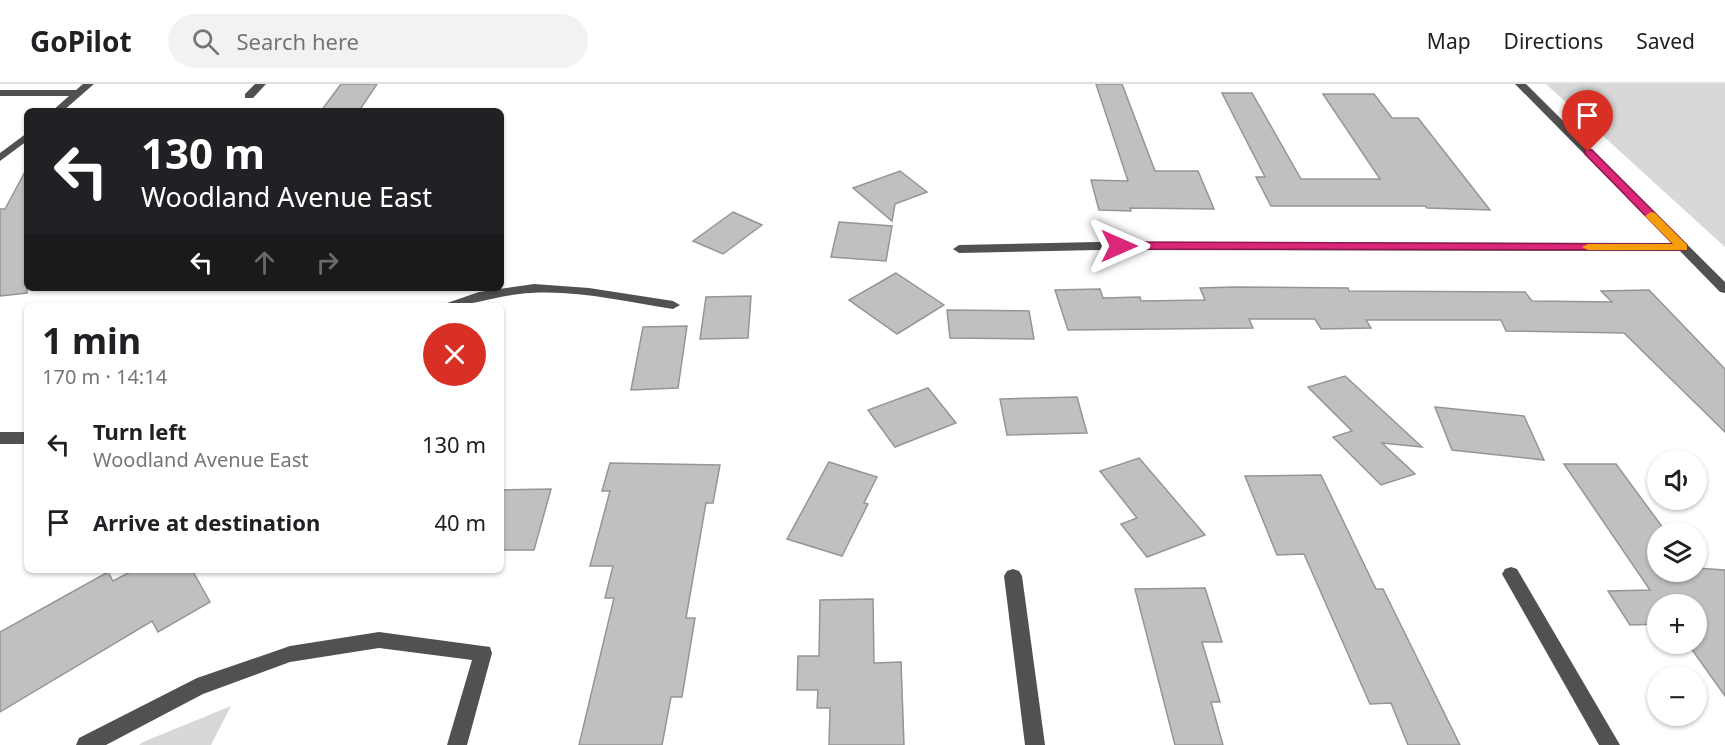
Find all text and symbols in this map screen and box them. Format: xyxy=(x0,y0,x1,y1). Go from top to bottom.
search box xyxy=(168,14,588,68)
text: GoPilot xyxy=(30,22,132,60)
icon: search xyxy=(189,25,222,58)
text: Search here xyxy=(237,26,359,56)
text: Map xyxy=(1427,27,1471,55)
text: Directions xyxy=(1504,27,1603,55)
text: Saved xyxy=(1636,27,1695,55)
pin xyxy=(1562,90,1613,152)
icon: arrive xyxy=(1571,99,1604,132)
text: 130 m xyxy=(141,124,265,181)
icon: left xyxy=(42,132,120,210)
text: Woodland Avenue East xyxy=(141,178,432,215)
position arrow xyxy=(1087,214,1151,278)
icon: left xyxy=(185,246,218,279)
icon: ahead xyxy=(248,246,281,279)
icon: right xyxy=(311,246,344,279)
text: 1 min xyxy=(42,316,141,365)
button: close xyxy=(423,323,486,386)
text: 170 m · 14:14 xyxy=(42,363,167,390)
text: Turn left xyxy=(93,416,187,446)
icon: left xyxy=(42,428,75,461)
text: 130 m xyxy=(422,429,486,459)
text: Woodland Avenue East xyxy=(93,446,309,473)
map controls xyxy=(1647,450,1707,726)
button: sound xyxy=(1647,450,1707,510)
icon: arrive xyxy=(42,506,75,539)
text: Arrive at destination xyxy=(93,507,320,537)
text: 40 m xyxy=(435,507,486,537)
button: layers xyxy=(1647,522,1707,582)
button: + xyxy=(1647,594,1707,654)
button: − xyxy=(1647,666,1707,726)

